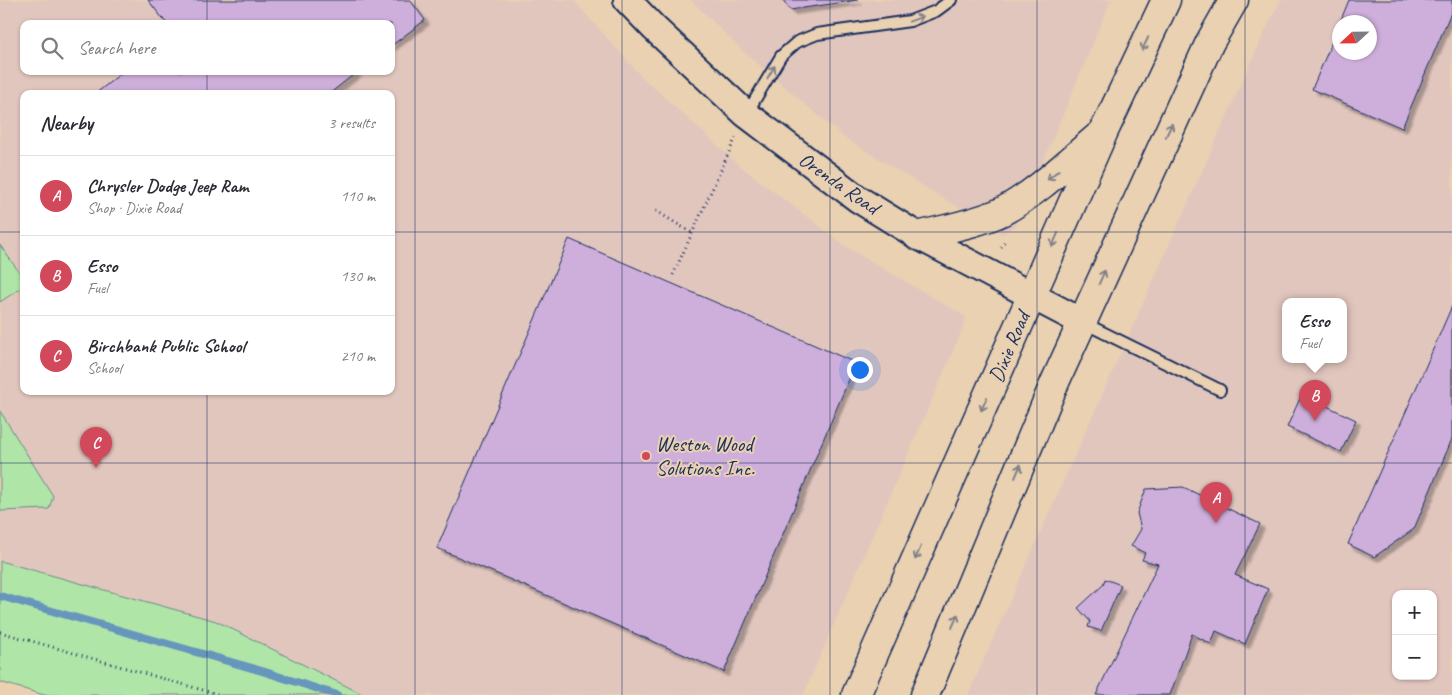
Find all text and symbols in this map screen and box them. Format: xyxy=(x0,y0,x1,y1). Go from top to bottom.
one-way arrow xyxy=(908,14,923,23)
north arrow xyxy=(1332,15,1377,60)
search box xyxy=(20,20,395,75)
icon: search xyxy=(38,34,66,62)
text: Search here xyxy=(78,36,155,60)
one-way arrow xyxy=(1140,36,1149,51)
one-way arrow xyxy=(766,65,776,80)
text: Nearby xyxy=(40,110,93,136)
text: 3 results xyxy=(328,113,375,133)
one-way arrow xyxy=(1165,123,1175,138)
street label: Orenda Road xyxy=(794,146,887,222)
one-way arrow xyxy=(1047,169,1060,180)
text: Chrysler Dodge Jeep Ram xyxy=(87,174,248,198)
text: A xyxy=(52,186,60,206)
text: 110 m xyxy=(341,186,375,206)
text: Shop · Dixie Road xyxy=(87,198,181,218)
one-way arrow xyxy=(1050,232,1060,247)
text: Esso xyxy=(87,254,117,278)
text: B xyxy=(52,266,60,286)
text: 130 m xyxy=(341,266,375,286)
one-way arrow xyxy=(1097,270,1107,285)
text: Fuel xyxy=(87,278,108,298)
popup xyxy=(1282,298,1347,363)
street label: Dixie Road xyxy=(983,304,1037,386)
text: Esso xyxy=(1299,309,1330,333)
text: Fuel xyxy=(1299,333,1320,353)
text: Birchbank Public School xyxy=(87,334,245,358)
text: C xyxy=(52,346,60,366)
text: 210 m xyxy=(341,346,375,366)
your location xyxy=(847,357,873,383)
text: School xyxy=(87,358,121,378)
pin: B xyxy=(1299,380,1331,421)
one-way arrow xyxy=(979,396,988,411)
pin: C xyxy=(80,427,112,468)
place label: Weston Wood Solutions Inc. xyxy=(656,431,756,481)
marker: Weston Wood Solutions Inc. xyxy=(640,450,652,462)
one-way arrow xyxy=(1013,464,1023,479)
pin: A xyxy=(1200,482,1232,523)
one-way arrow xyxy=(913,545,923,560)
map controls xyxy=(1392,590,1437,680)
button: + xyxy=(1392,590,1437,635)
one-way arrow xyxy=(951,614,961,629)
button: − xyxy=(1392,635,1437,680)

